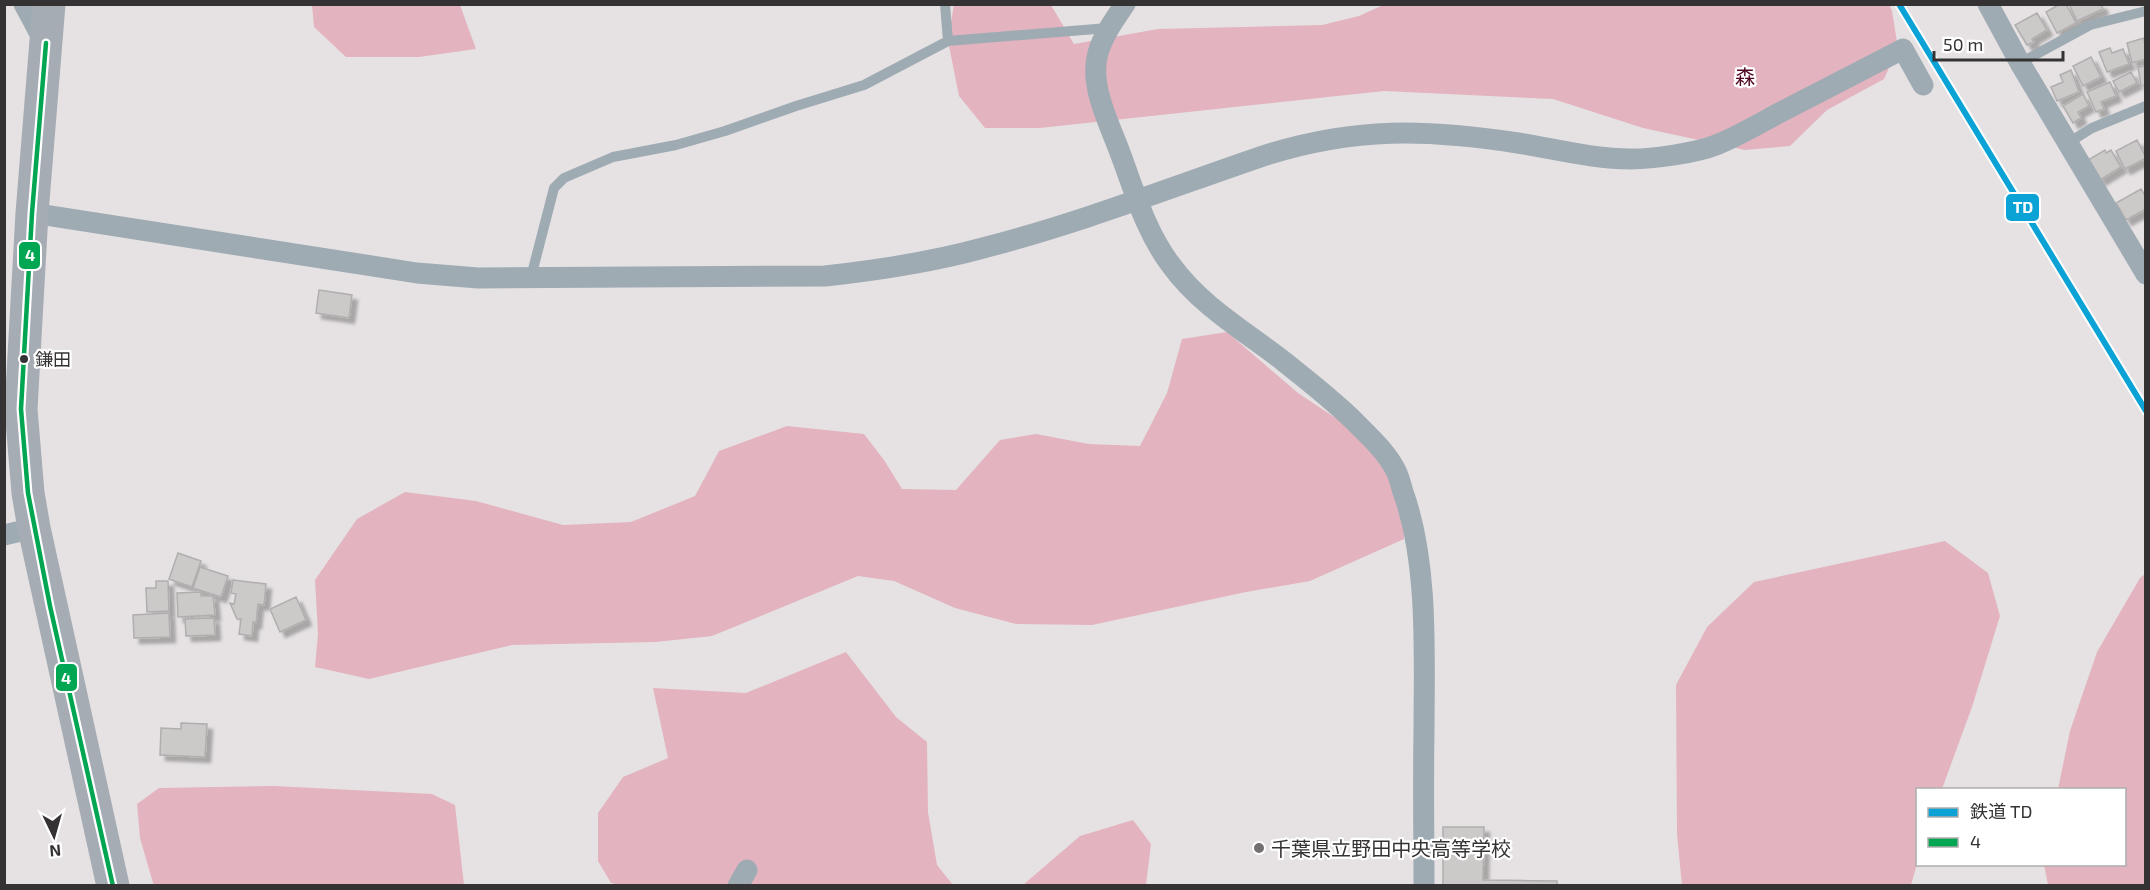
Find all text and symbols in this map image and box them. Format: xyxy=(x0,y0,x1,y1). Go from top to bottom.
scale bar xyxy=(1934,24,2063,62)
text: 50 m xyxy=(1943,33,1983,55)
park label: 森 xyxy=(1735,64,1755,88)
line badge: TD xyxy=(2005,193,2040,222)
text: TD xyxy=(2013,197,2033,216)
line badge: 4 xyxy=(18,241,41,270)
text: 4 xyxy=(25,245,35,264)
place label: 鎌田 xyxy=(35,348,71,370)
marker: 鎌田 xyxy=(18,353,30,365)
line badge: 4 xyxy=(55,663,78,692)
text: 4 xyxy=(61,668,71,687)
legend xyxy=(1916,788,2126,866)
text: 鉄道 TD xyxy=(1970,800,2032,822)
north arrow xyxy=(24,806,84,866)
text: 4 xyxy=(1970,830,1981,852)
place label: 千葉県立野田中央高等学校 xyxy=(1271,836,1511,860)
text: N xyxy=(49,841,62,861)
marker: 千葉県立野田中央高等学校 xyxy=(1252,841,1266,855)

